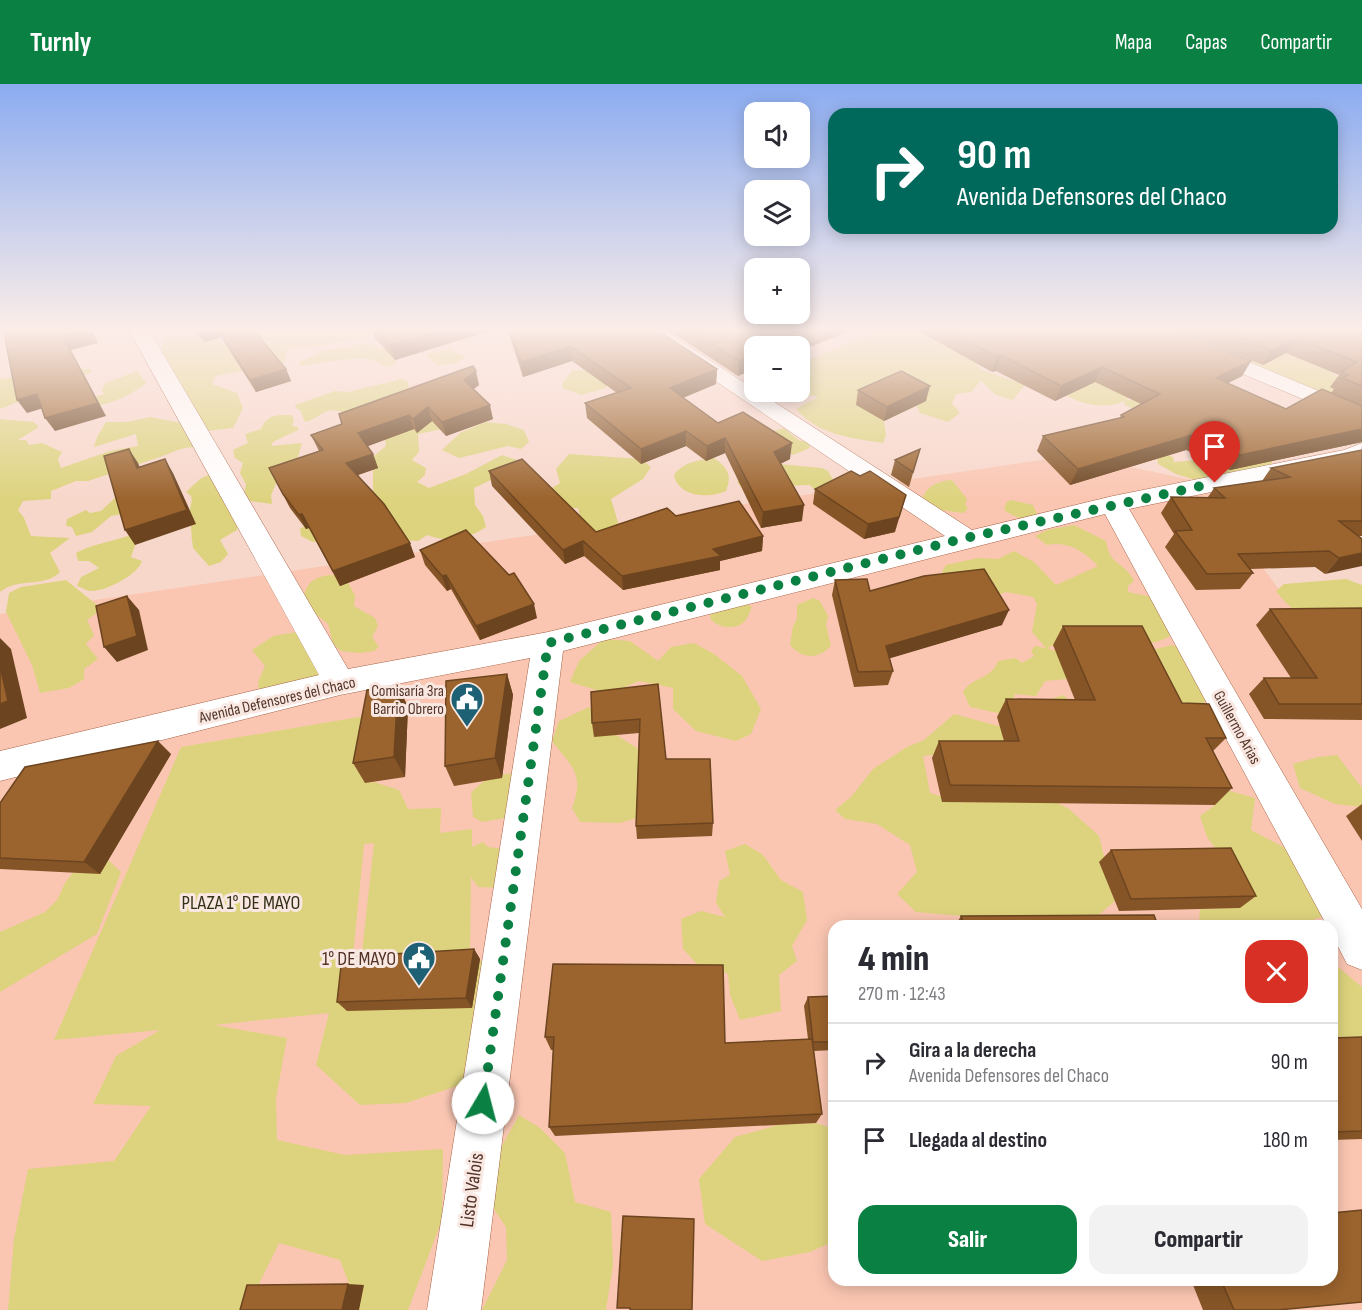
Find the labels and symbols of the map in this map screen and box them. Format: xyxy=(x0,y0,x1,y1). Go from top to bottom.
pin xyxy=(1189,421,1240,483)
street label: Avenida Defensores del Chaco xyxy=(196,673,357,728)
public building icon: Comisaría 3ra Barrio Obrero xyxy=(449,681,485,728)
place label: Comisaría 3ra Barrio Obrero xyxy=(371,682,444,719)
street label: Guillermo Arias xyxy=(1209,688,1265,768)
park label: PLAZA 1° DE MAYO xyxy=(182,891,300,915)
public building icon: 1° DE MAYO xyxy=(401,940,437,987)
place label: 1° DE MAYO xyxy=(322,947,396,971)
position arrow xyxy=(451,1071,515,1135)
street label: Listo Valois xyxy=(455,1151,489,1229)

